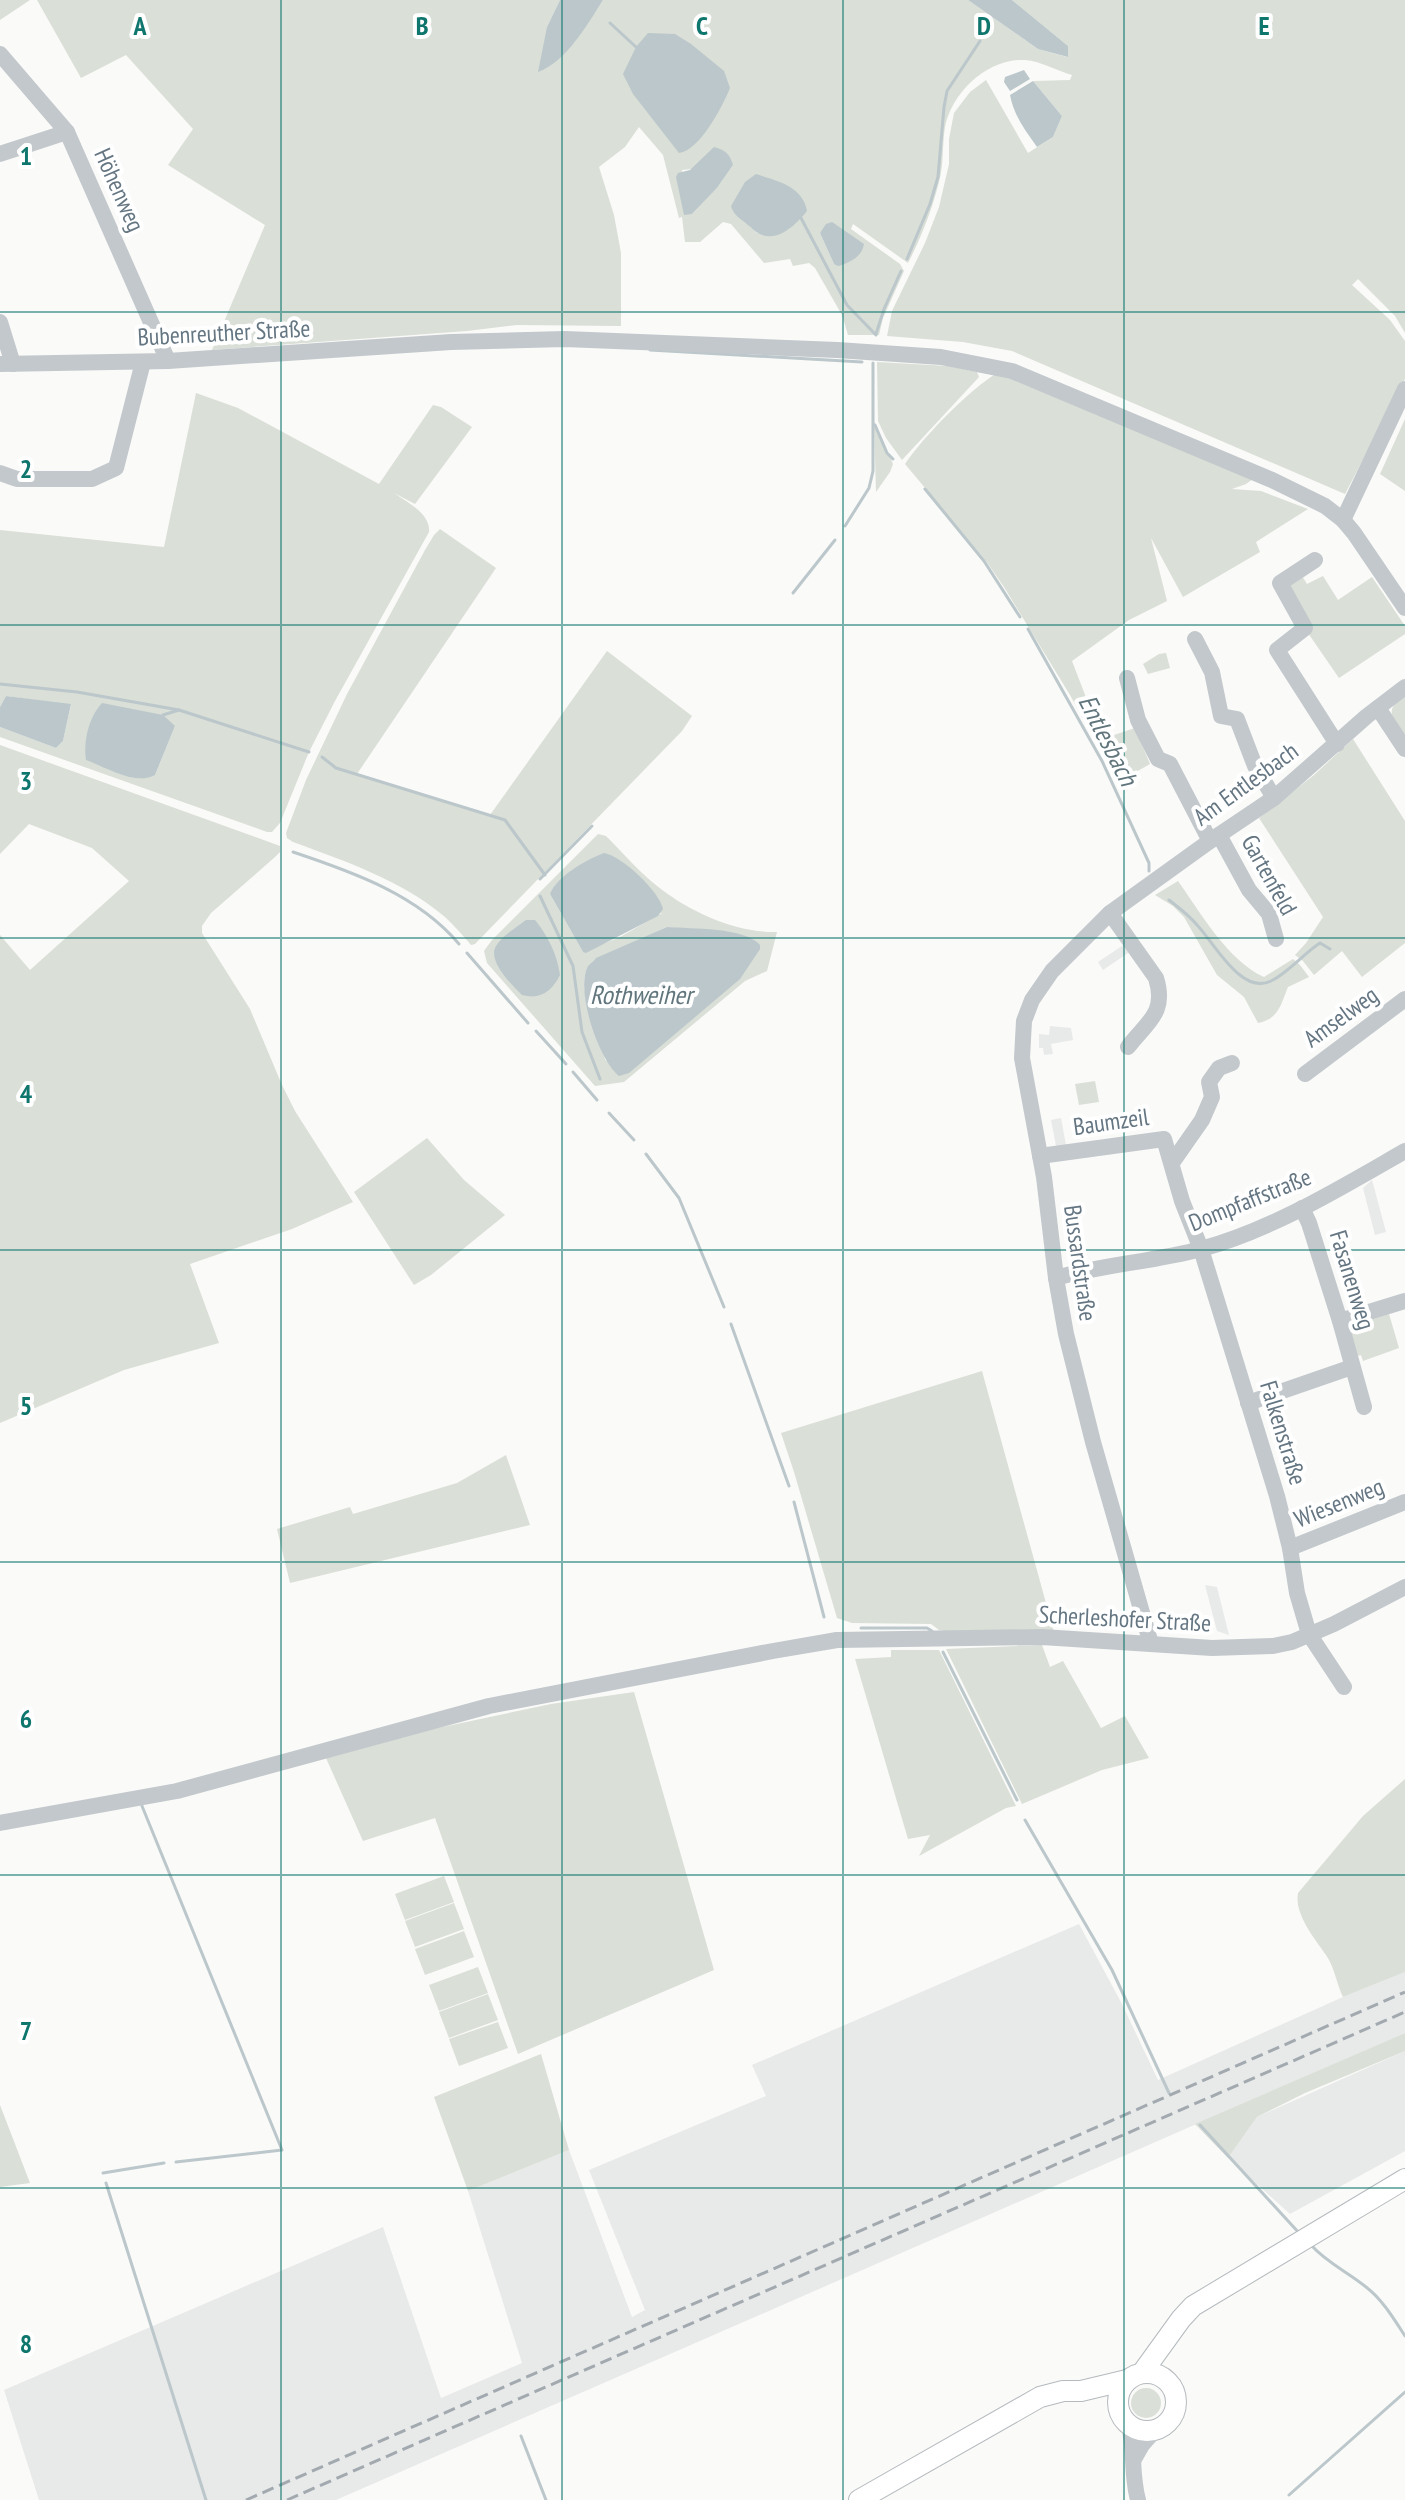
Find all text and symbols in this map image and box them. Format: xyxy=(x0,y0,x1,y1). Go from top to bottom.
text: A xyxy=(132,9,147,42)
text: B xyxy=(416,9,429,42)
text: C xyxy=(696,9,708,42)
text: D xyxy=(977,9,991,42)
text: E xyxy=(1258,9,1270,42)
text: 1 xyxy=(20,139,32,172)
street label: Höhenweg xyxy=(87,143,152,236)
street label: Bubenreuther Straße xyxy=(137,312,311,353)
text: 2 xyxy=(20,452,32,485)
water label: Entlesbach xyxy=(1072,689,1146,792)
street label: Am Entlesbach xyxy=(1187,735,1304,832)
text: 3 xyxy=(20,764,32,797)
street label: Gartenfeld xyxy=(1235,829,1304,920)
water label: Rothweiher xyxy=(590,978,696,1011)
street label: Amselweg xyxy=(1297,979,1384,1054)
text: 4 xyxy=(20,1077,33,1110)
street label: Baumzeil xyxy=(1071,1101,1151,1142)
street label: Dompfaffstraße xyxy=(1184,1161,1316,1238)
street label: Bussardstraße xyxy=(1057,1203,1104,1323)
street label: Fasanenweg xyxy=(1323,1226,1382,1333)
street label: Falkenstraße xyxy=(1253,1377,1314,1489)
text: 5 xyxy=(20,1389,32,1422)
street label: Wiesenweg xyxy=(1290,1471,1388,1534)
street label: Scherleshofer Straße xyxy=(1038,1599,1212,1638)
text: 6 xyxy=(20,1702,32,1735)
text: 7 xyxy=(20,2014,32,2047)
text: 8 xyxy=(20,2327,32,2360)

